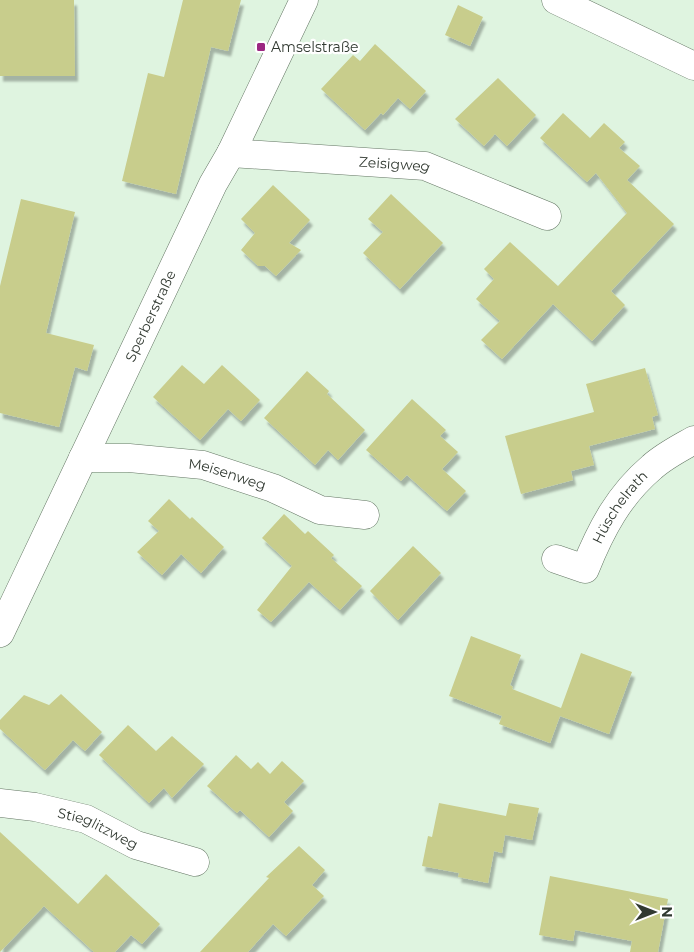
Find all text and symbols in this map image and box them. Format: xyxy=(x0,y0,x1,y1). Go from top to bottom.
place label: Amselstraße xyxy=(271,38,359,56)
marker: Amselstraße xyxy=(255,41,267,53)
street label: Zeisigweg xyxy=(358,153,433,176)
street label: Sperberstraße xyxy=(121,267,180,365)
street label: Meisenweg xyxy=(188,455,268,494)
street label: Hüschelrath xyxy=(588,467,651,547)
street label: Stieglitzweg xyxy=(56,804,141,854)
north arrow xyxy=(629,887,679,937)
text: N xyxy=(658,906,676,918)

